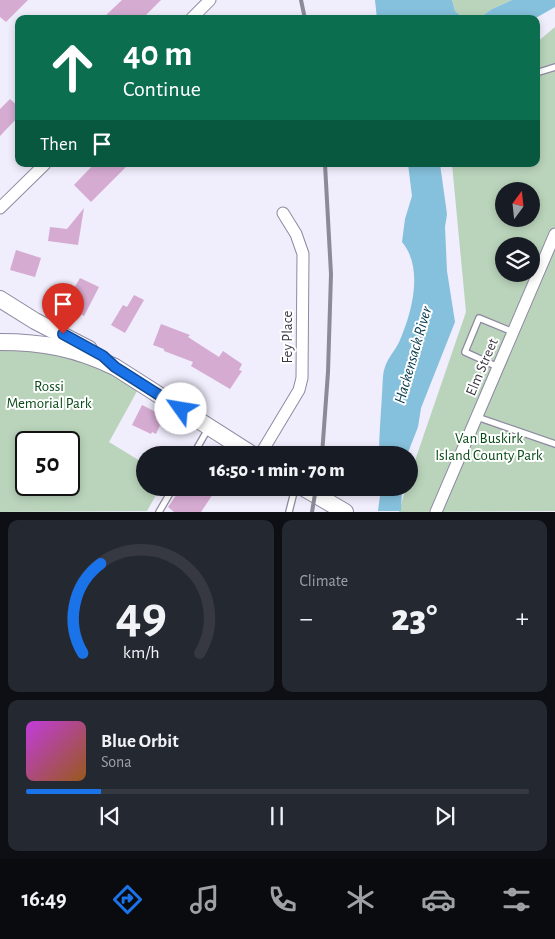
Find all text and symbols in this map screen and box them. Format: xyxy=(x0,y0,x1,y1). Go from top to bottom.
icon: ahead xyxy=(40,35,105,100)
text: 40 m xyxy=(123,37,192,72)
text: Continue xyxy=(123,78,201,100)
icon: arrive xyxy=(88,130,116,158)
text: Then xyxy=(40,135,78,154)
north arrow xyxy=(495,182,540,228)
map controls xyxy=(495,182,540,282)
button: layers xyxy=(495,237,540,282)
pin xyxy=(42,283,84,334)
icon: arrive xyxy=(49,290,77,318)
water label: Hackensack River xyxy=(392,304,435,405)
street label: Fey Place xyxy=(280,310,295,363)
street label: Elm Street xyxy=(463,336,501,398)
park label: Rossi Memorial Park xyxy=(6,379,92,411)
position arrow xyxy=(154,382,206,434)
speed limit sign: 50 xyxy=(15,431,80,496)
park label: Van Buskirk Island County Park xyxy=(435,431,543,463)
text: 16:50 · 1 min · 70 m xyxy=(209,461,345,480)
text: Climate xyxy=(300,573,348,589)
text: 49 xyxy=(115,590,166,642)
text: 23° xyxy=(391,600,437,638)
text: − xyxy=(300,605,313,633)
text: + xyxy=(516,605,529,633)
text: km/h xyxy=(122,644,159,662)
text: Blue Orbit xyxy=(101,732,179,751)
text: Sona xyxy=(101,754,132,770)
icon: previous xyxy=(96,802,124,830)
icon: pause xyxy=(263,802,291,830)
icon: next xyxy=(431,802,459,830)
icon: directions xyxy=(110,882,145,917)
icon: music xyxy=(187,882,222,917)
icon: phone xyxy=(265,882,300,917)
icon: climate xyxy=(343,882,378,917)
icon: car xyxy=(421,882,456,917)
icon: filters xyxy=(499,882,534,917)
text: 16:49 xyxy=(21,888,67,910)

